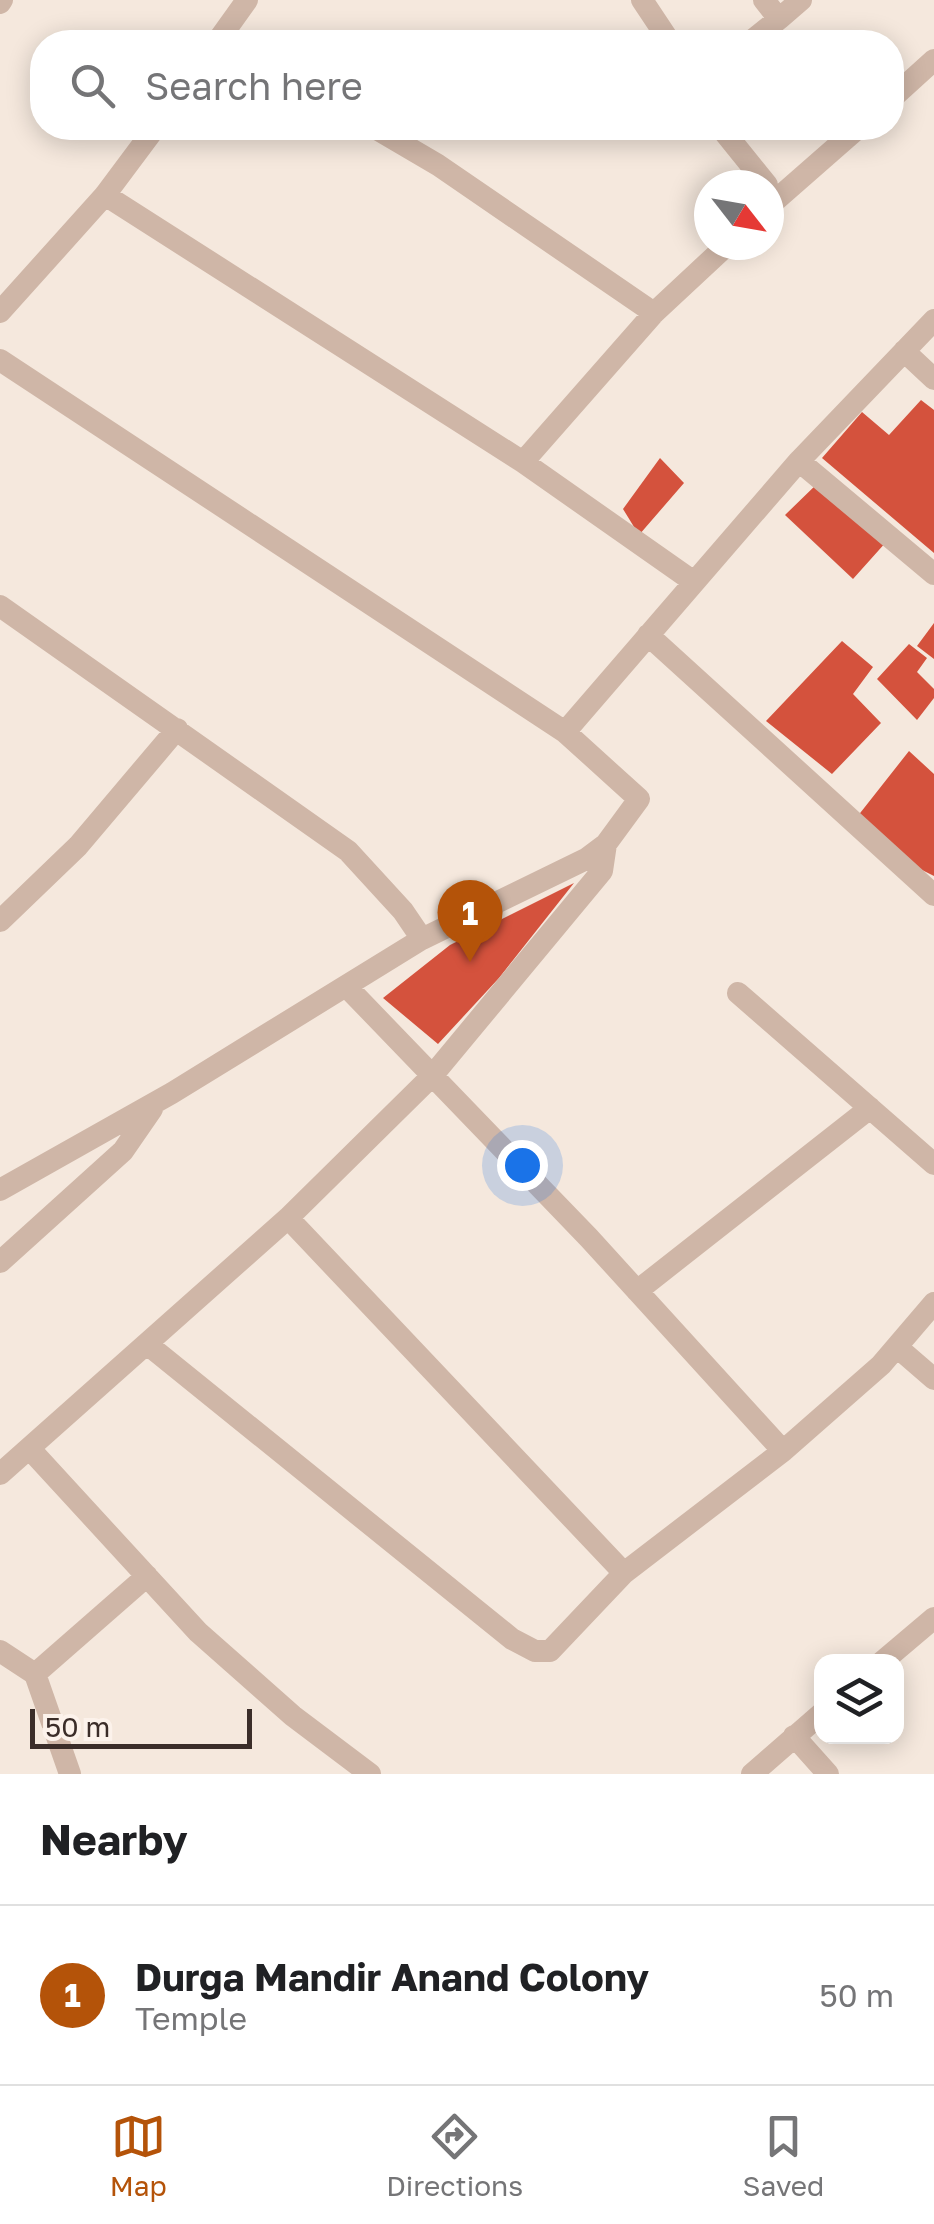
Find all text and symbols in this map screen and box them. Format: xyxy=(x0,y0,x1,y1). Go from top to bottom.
search box xyxy=(30,30,904,140)
icon: search xyxy=(65,58,120,113)
text: Search here xyxy=(145,63,363,108)
north arrow xyxy=(694,170,784,260)
pin: 1 xyxy=(438,880,502,962)
your location xyxy=(497,1140,548,1191)
map controls xyxy=(814,1654,904,1744)
button: layers xyxy=(814,1654,904,1744)
scale bar xyxy=(30,1704,252,1748)
text: 50 m xyxy=(45,1710,110,1743)
text: Nearby xyxy=(40,1814,188,1864)
text: Durga Mandir Anand Colony xyxy=(135,1954,649,1999)
text: 1 xyxy=(64,1976,81,2014)
text: 50 m xyxy=(819,1976,894,2014)
text: Temple xyxy=(135,1999,247,2037)
tab: Map xyxy=(110,2109,167,2202)
tab: Directions xyxy=(386,2109,523,2202)
tab: Saved xyxy=(742,2109,824,2202)

